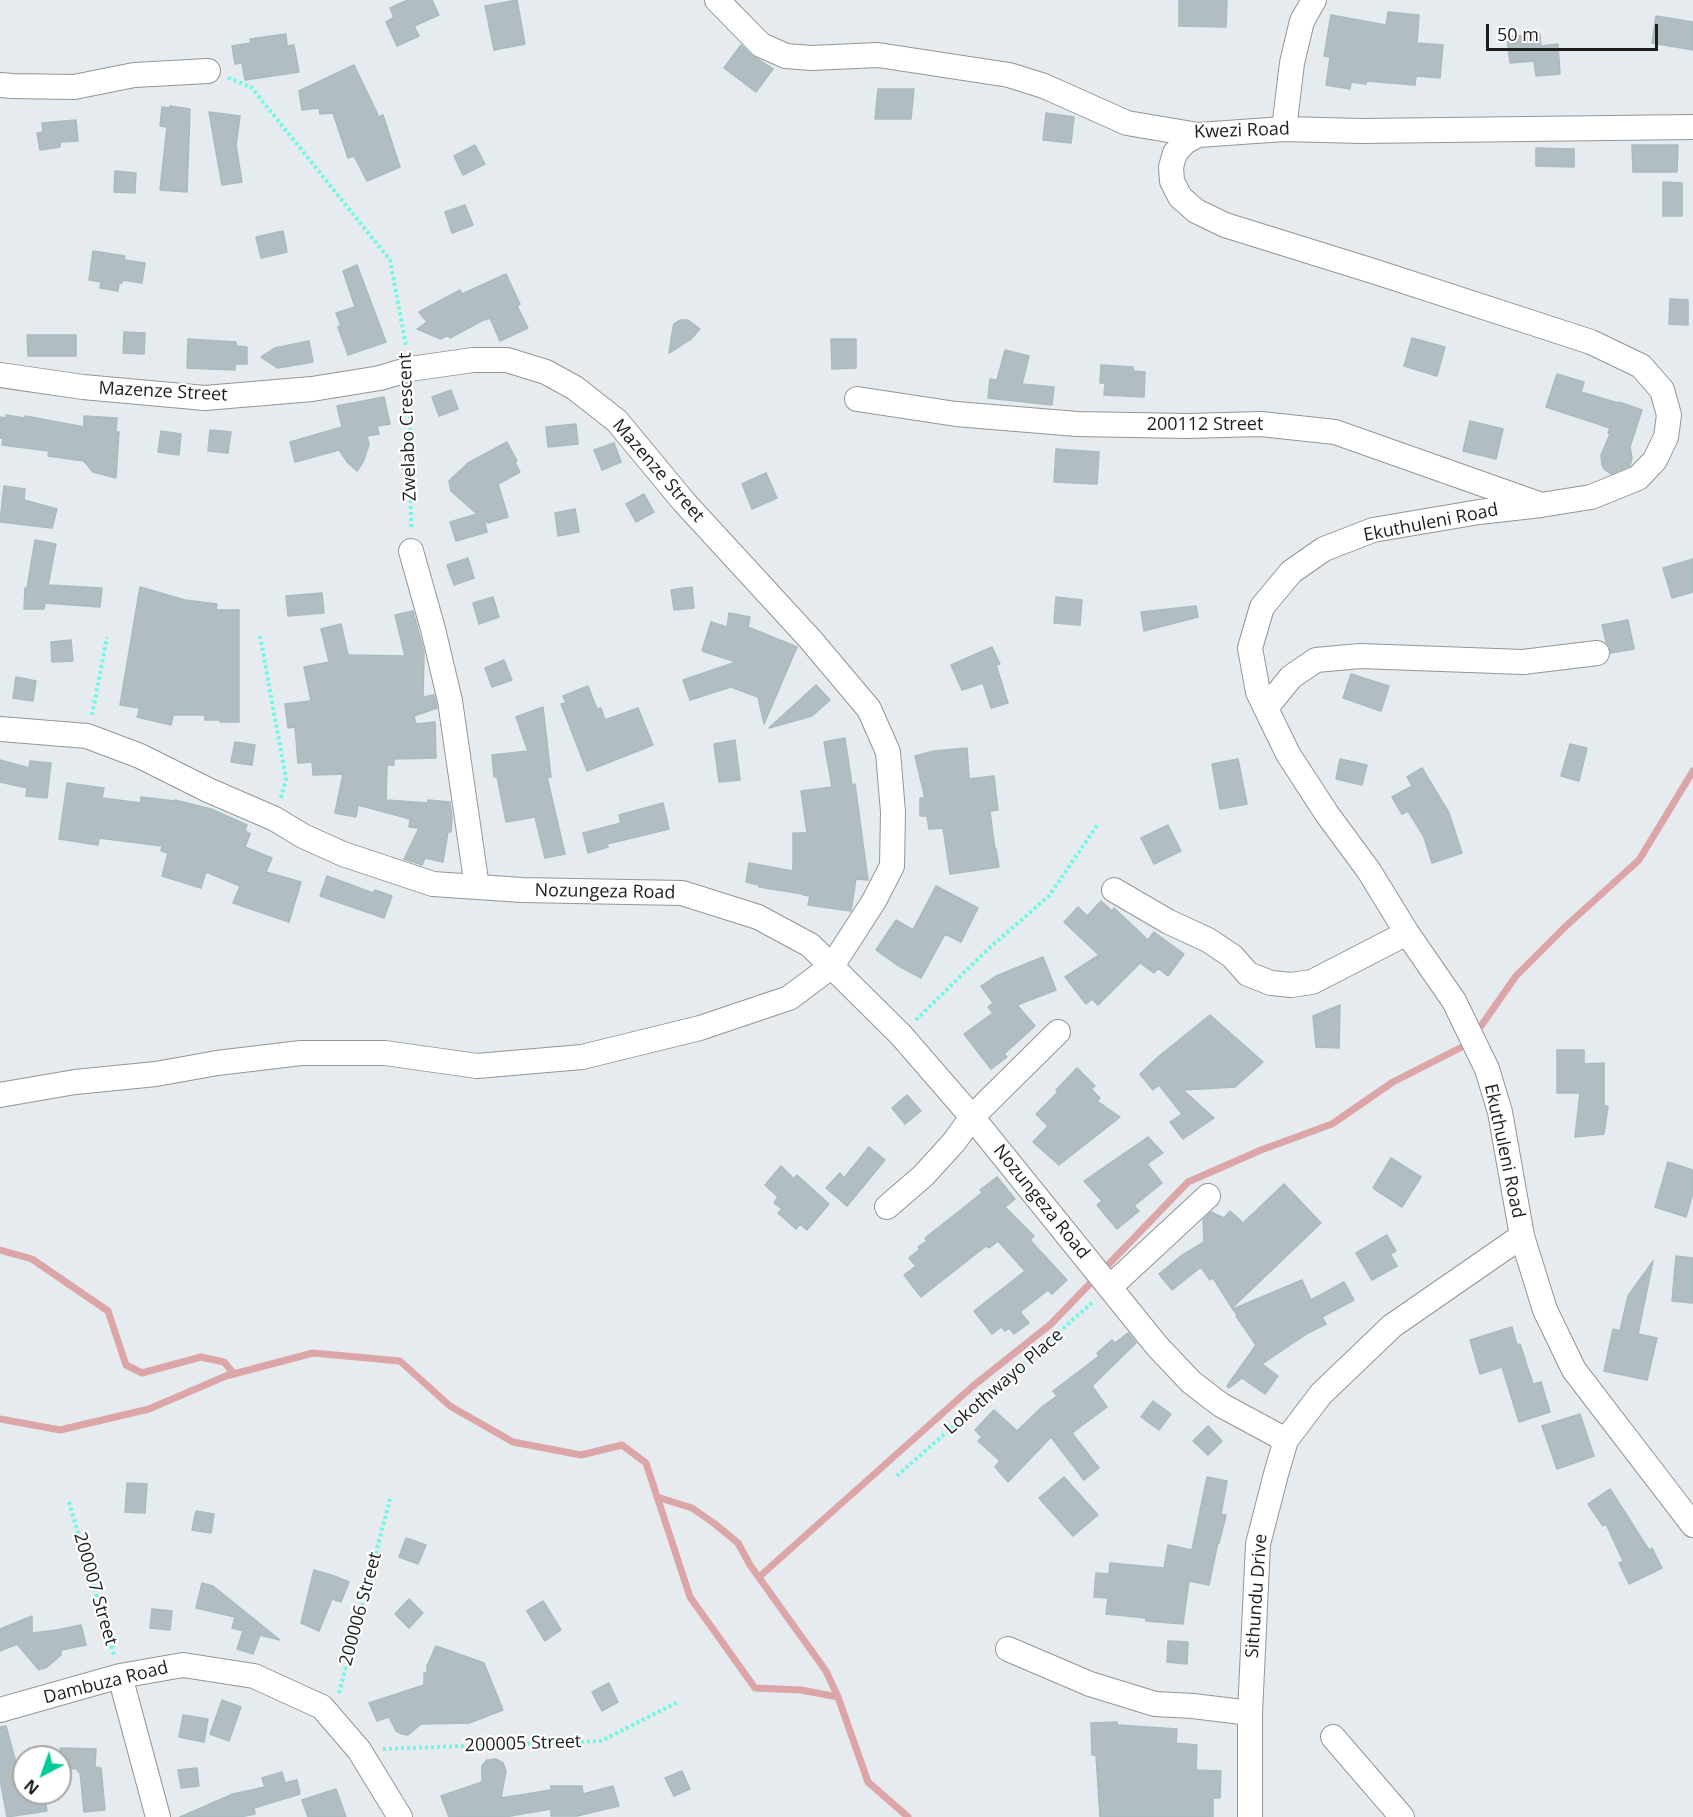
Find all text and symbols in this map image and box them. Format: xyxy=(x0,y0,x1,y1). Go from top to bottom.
scale bar xyxy=(1489,12,1662,50)
text: 50 m xyxy=(1497,22,1539,46)
street label: Kwezi Road xyxy=(1194,119,1290,143)
street label: Zwelabo Crescent xyxy=(395,352,421,502)
street label: Mazenze Street xyxy=(98,378,228,406)
street label: 200112 Street xyxy=(1147,414,1263,436)
street label: Mazenze Street xyxy=(607,415,709,527)
street label: Ekuthuleni Road xyxy=(1362,499,1500,547)
street label: Nozungeza Road xyxy=(534,880,676,904)
street label: Ekuthuleni Road xyxy=(1479,1082,1529,1220)
street label: Nozungeza Road xyxy=(988,1140,1094,1264)
street label: Lokothwayo Place xyxy=(940,1324,1068,1440)
street label: 200007 Street xyxy=(69,1530,121,1648)
street label: Sithundu Drive xyxy=(1242,1533,1272,1659)
street label: 200006 Street xyxy=(335,1550,387,1668)
street label: Dambuza Road xyxy=(41,1657,171,1709)
street label: 200005 Street xyxy=(464,1731,582,1757)
north arrow xyxy=(12,1745,72,1805)
text: N xyxy=(19,1775,44,1800)

